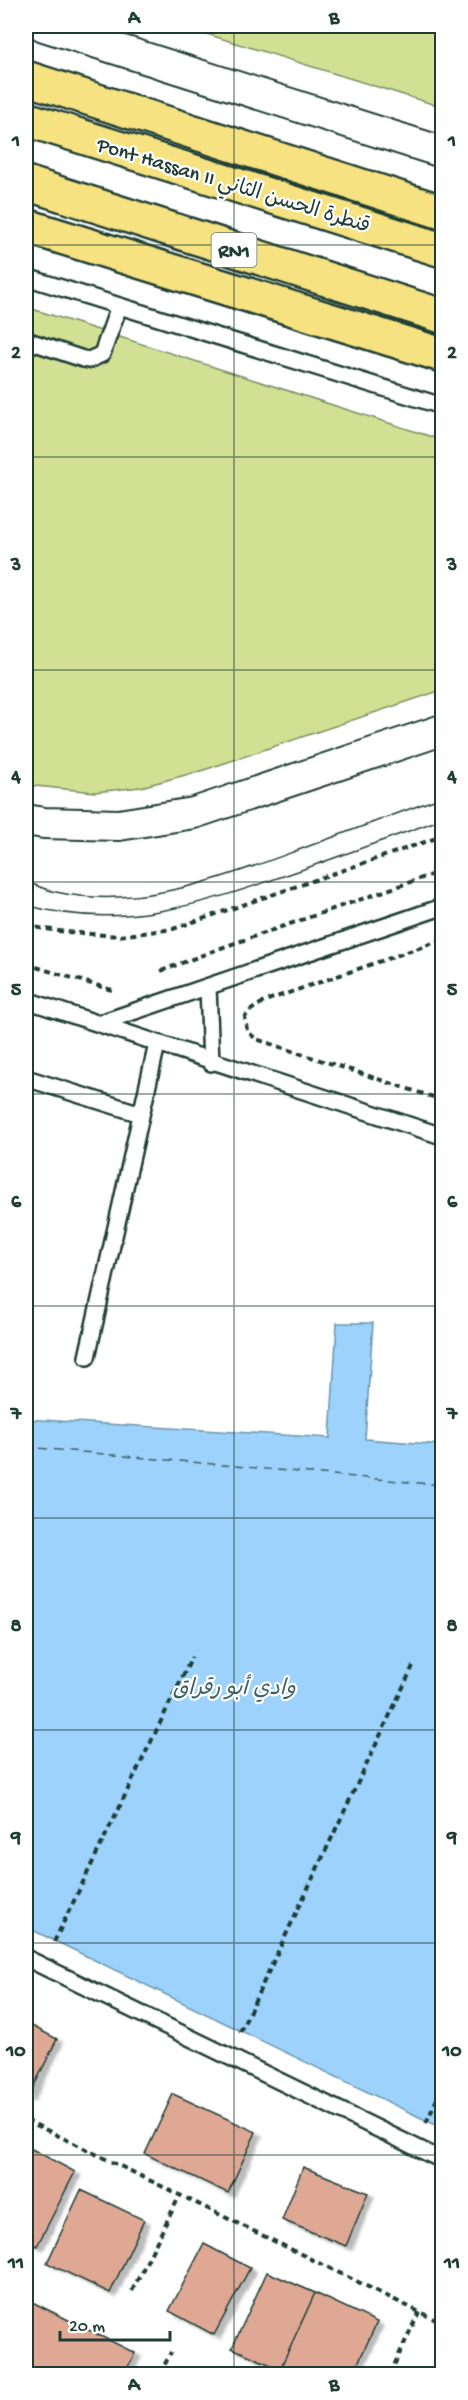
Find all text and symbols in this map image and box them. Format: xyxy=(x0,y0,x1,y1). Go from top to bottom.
text: A xyxy=(127,8,142,31)
text: B xyxy=(328,8,340,31)
text: 1 xyxy=(11,131,20,154)
text: 1 xyxy=(447,131,456,154)
street label: Pont Hassan II قنطرة الحسن الثاني xyxy=(92,134,373,244)
road number: RN1 xyxy=(212,233,256,267)
text: 2 xyxy=(11,343,21,366)
text: 2 xyxy=(447,343,457,366)
text: 3 xyxy=(10,555,21,578)
text: 3 xyxy=(446,555,457,578)
text: 4 xyxy=(10,767,21,790)
text: 4 xyxy=(446,767,457,790)
text: 5 xyxy=(11,980,22,1003)
text: 5 xyxy=(447,980,458,1003)
text: 6 xyxy=(11,1192,22,1215)
text: 6 xyxy=(447,1192,458,1215)
text: 7 xyxy=(10,1404,23,1427)
text: 7 xyxy=(446,1404,459,1427)
text: 8 xyxy=(11,1616,22,1639)
text: 8 xyxy=(447,1616,458,1639)
water label: وادي أبو رقراق xyxy=(172,1674,296,1703)
text: 9 xyxy=(10,1828,21,1851)
text: 9 xyxy=(446,1828,457,1851)
text: 10 xyxy=(5,2041,26,2064)
text: 10 xyxy=(441,2041,462,2064)
text: 11 xyxy=(7,2253,24,2276)
text: 11 xyxy=(443,2253,460,2276)
scale bar xyxy=(60,2304,170,2342)
text: 20 m xyxy=(69,2317,105,2338)
text: A xyxy=(127,2375,142,2398)
text: B xyxy=(328,2375,340,2398)

